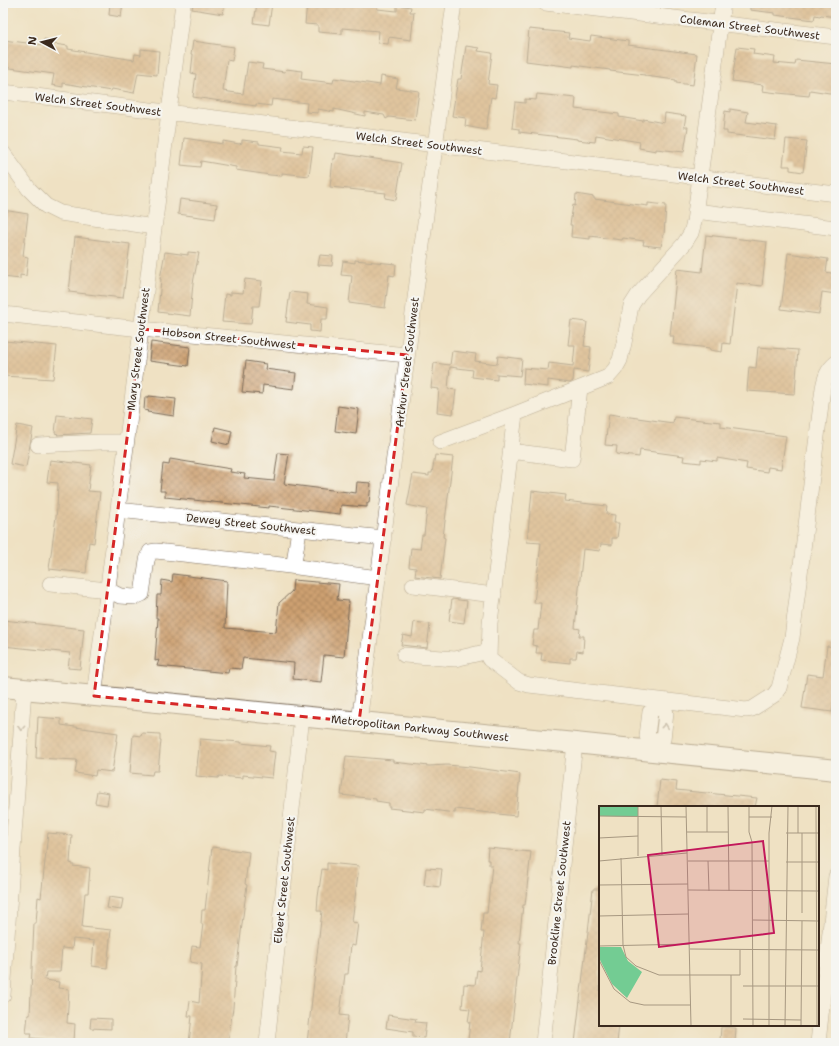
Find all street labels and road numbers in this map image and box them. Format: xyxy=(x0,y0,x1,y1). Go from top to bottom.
street label: Coleman Street Southwest xyxy=(679,11,821,44)
street label: Welch Street Southwest xyxy=(34,89,162,120)
street label: Welch Street Southwest xyxy=(355,128,483,159)
street label: Welch Street Southwest xyxy=(677,168,805,199)
street label: Mary Street Southwest xyxy=(123,286,154,412)
street label: Arthur Street Southwest xyxy=(392,296,423,428)
street label: Hobson Street Southwest xyxy=(161,324,297,353)
street label: Dewey Street Southwest xyxy=(185,510,317,539)
street label: Metropolitan Parkway Southwest xyxy=(330,712,510,745)
street label: Elbert Street Southwest xyxy=(270,816,299,944)
street label: Brookline Street Southwest xyxy=(544,820,575,966)

